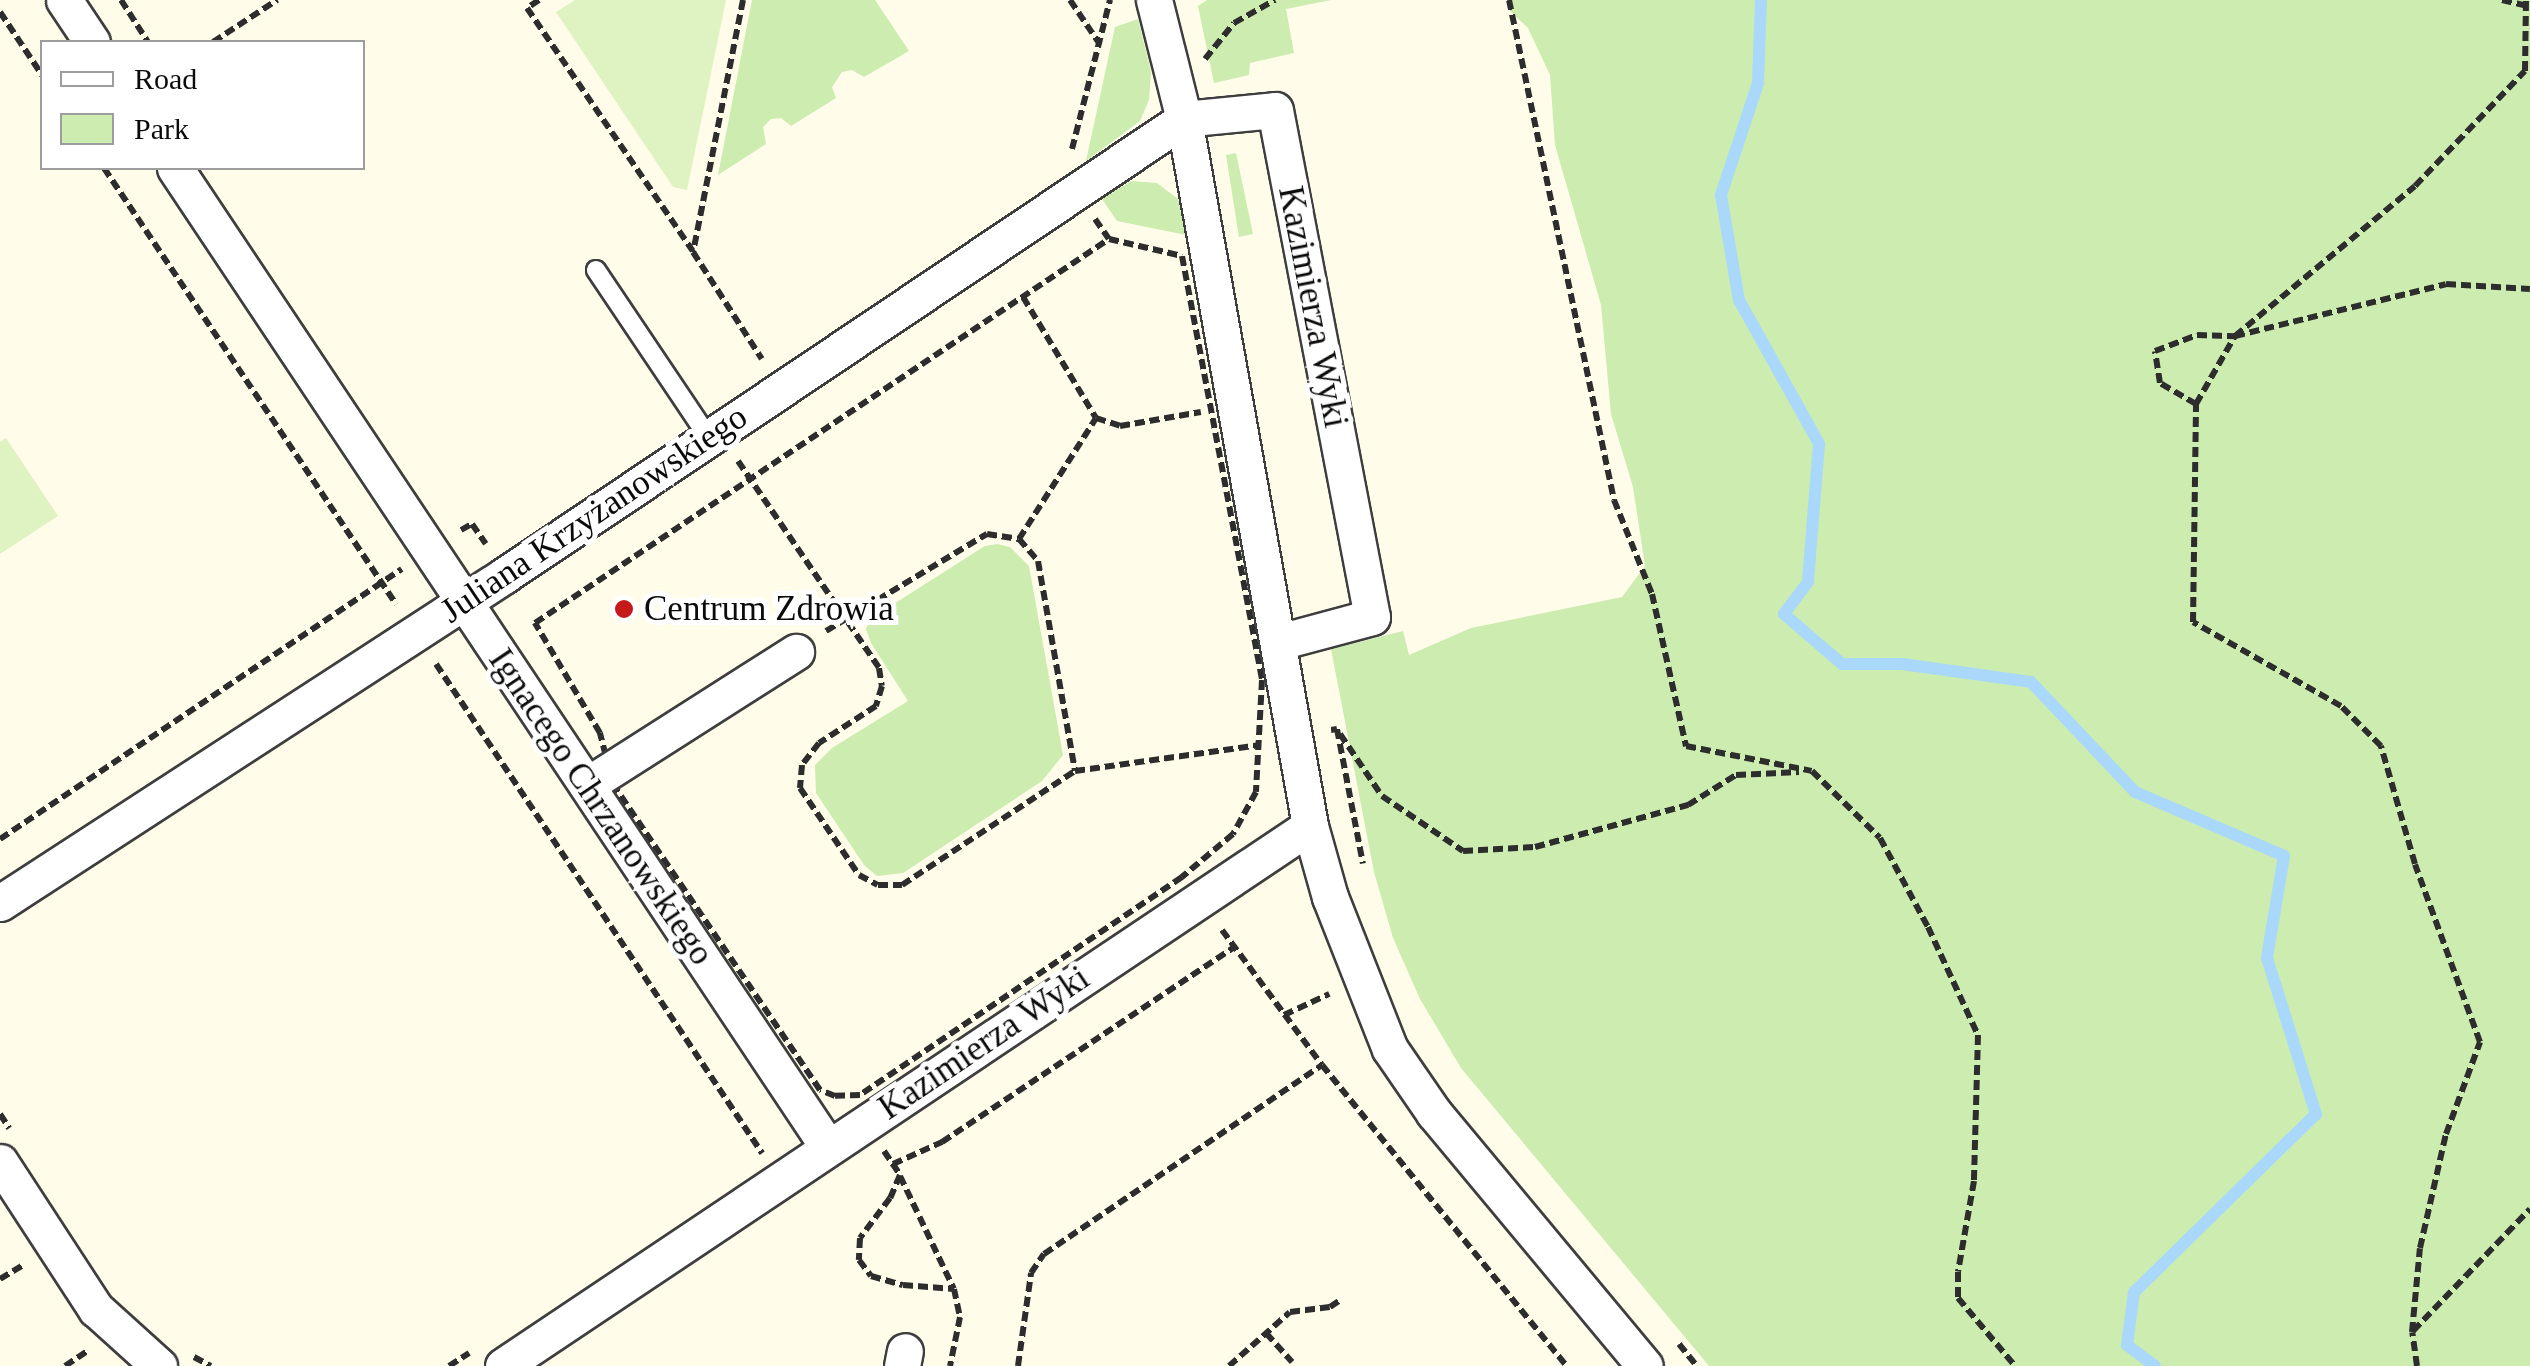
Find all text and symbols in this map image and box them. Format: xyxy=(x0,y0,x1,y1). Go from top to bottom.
legend xyxy=(40,40,365,170)
text: Road xyxy=(134,62,197,95)
text: Park xyxy=(134,112,189,145)
street label: Kazimierza Wyki xyxy=(1269,182,1357,432)
street label: Juliana Krzyżanowskiego xyxy=(433,396,755,632)
place label: Centrum Zdrowia xyxy=(644,588,894,630)
marker: Centrum Zdrowia xyxy=(613,598,635,620)
street label: Ignacego Chrzanowskiego xyxy=(480,641,722,973)
street label: Kazimierza Wyki xyxy=(870,957,1098,1129)

